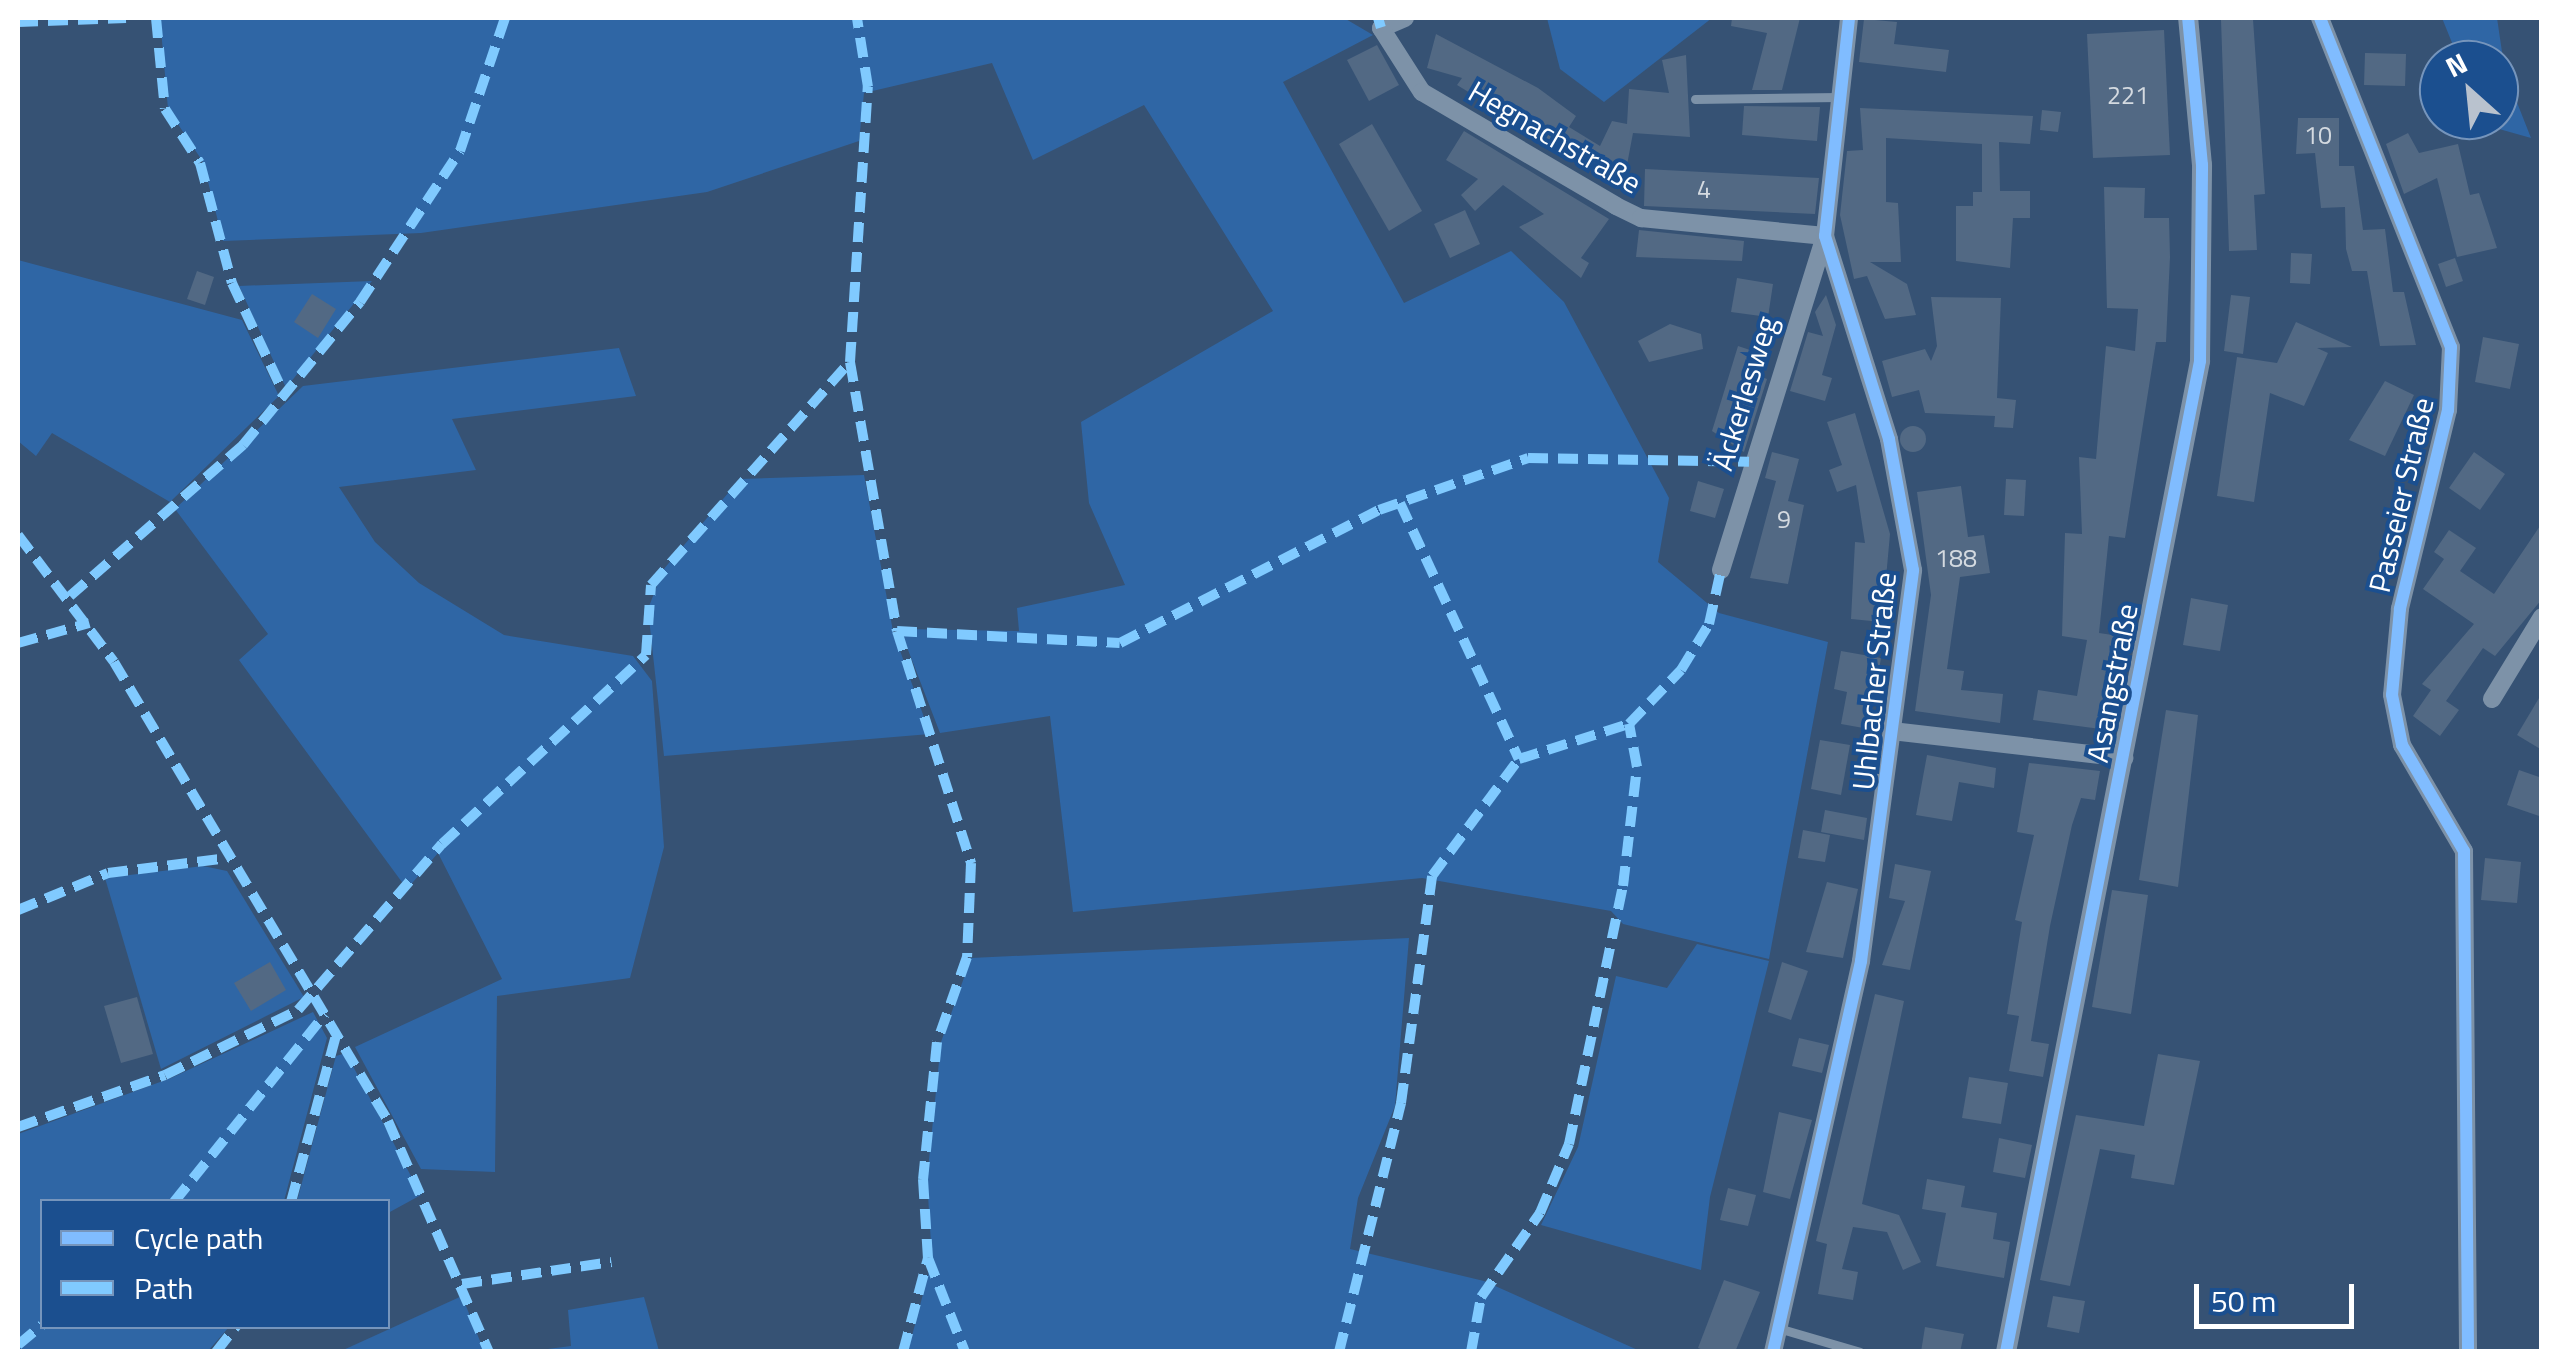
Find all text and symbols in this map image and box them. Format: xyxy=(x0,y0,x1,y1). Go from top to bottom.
north arrow xyxy=(2419,40,2519,140)
text: N xyxy=(2438,41,2474,88)
street label: Hegnachstraße xyxy=(1462,73,1648,201)
house number: 221 xyxy=(2107,80,2149,110)
house number: 10 xyxy=(2304,120,2332,150)
house number: 4 xyxy=(1697,174,1711,204)
street label: Äckerlesweg xyxy=(1703,311,1785,475)
street label: Passeier Straße xyxy=(2361,394,2441,596)
house number: 9 xyxy=(1777,504,1791,534)
house number: 188 xyxy=(1935,543,1977,573)
street label: Uhlbacher Straße xyxy=(1845,570,1903,792)
street label: Asangstraße xyxy=(2079,601,2145,765)
legend xyxy=(40,1199,390,1329)
text: Cycle path xyxy=(134,1215,263,1261)
scale bar xyxy=(2199,1264,2359,1326)
text: Path xyxy=(134,1265,193,1311)
text: 50 m xyxy=(2211,1278,2276,1324)

